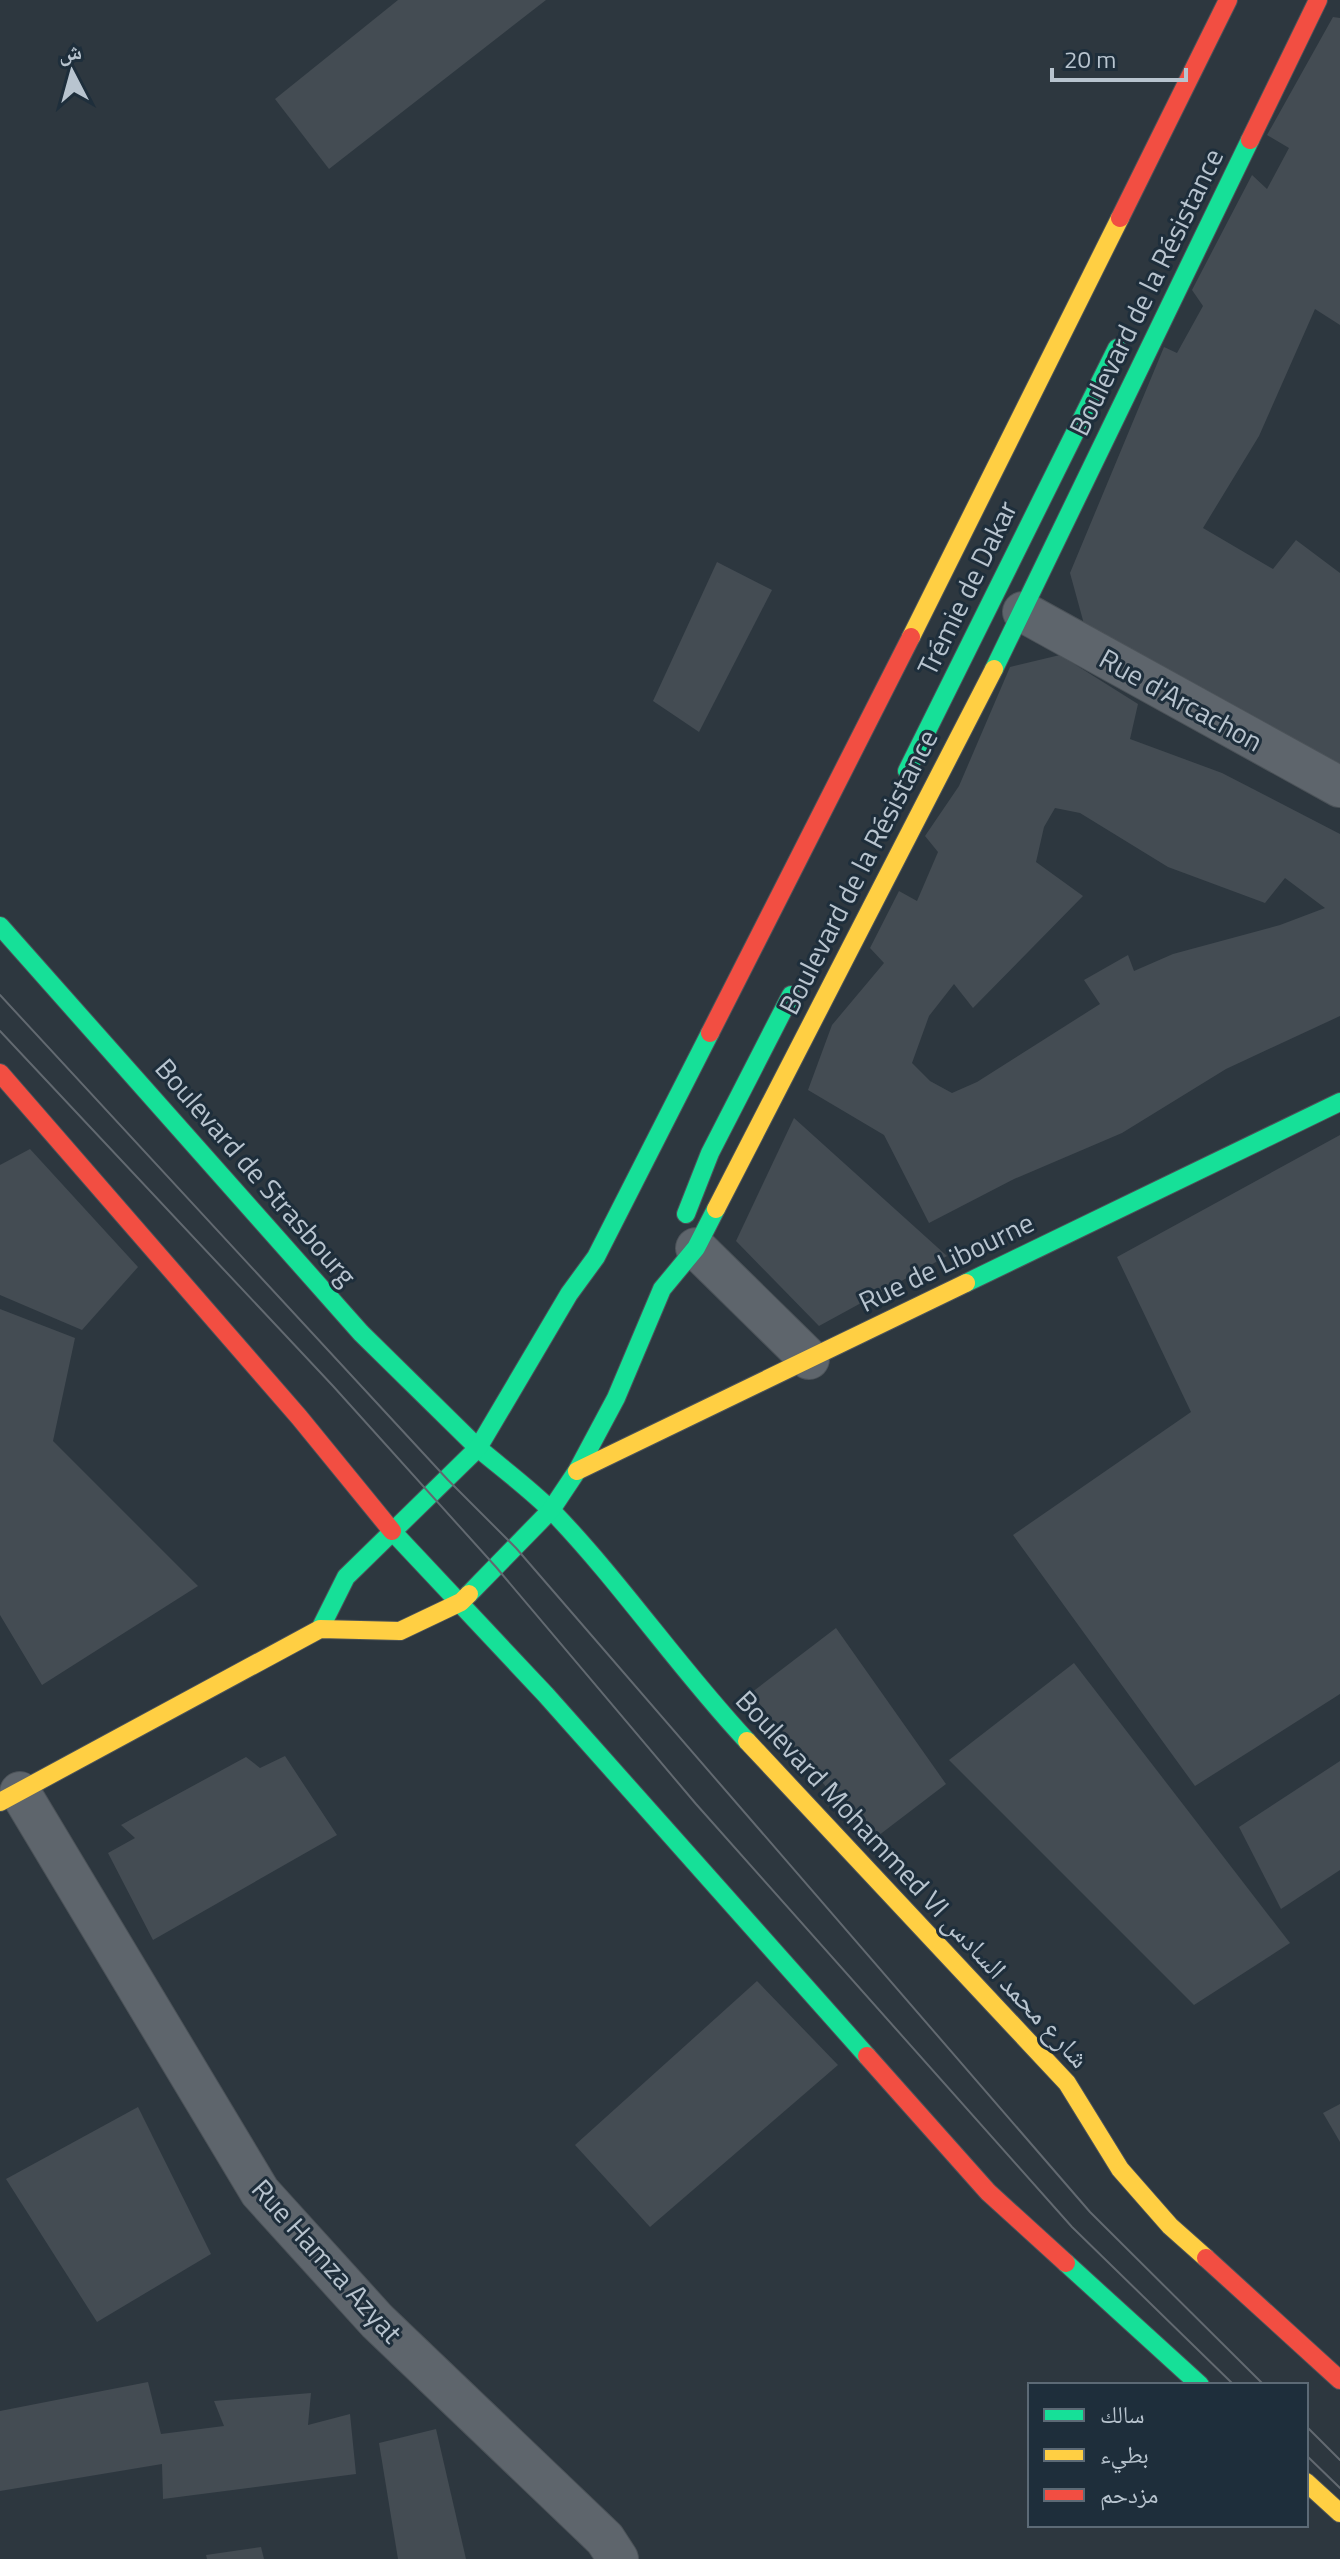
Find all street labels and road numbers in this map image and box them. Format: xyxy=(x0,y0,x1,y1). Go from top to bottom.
street label: Boulevard de la Résistance xyxy=(1057,141,1234,443)
street label: Trémie de Dakar xyxy=(906,493,1028,683)
street label: Rue d'Arcachon xyxy=(1092,637,1271,762)
street label: Boulevard de la Résistance xyxy=(767,722,948,1022)
street label: Boulevard de Strasbourg xyxy=(145,1048,368,1295)
street label: Rue de Libourne xyxy=(851,1201,1041,1323)
street label: Boulevard Mohammed VI شارع محمد السادس xyxy=(726,1680,1101,2077)
street label: Rue Hamza Azyat xyxy=(242,2169,413,2353)

